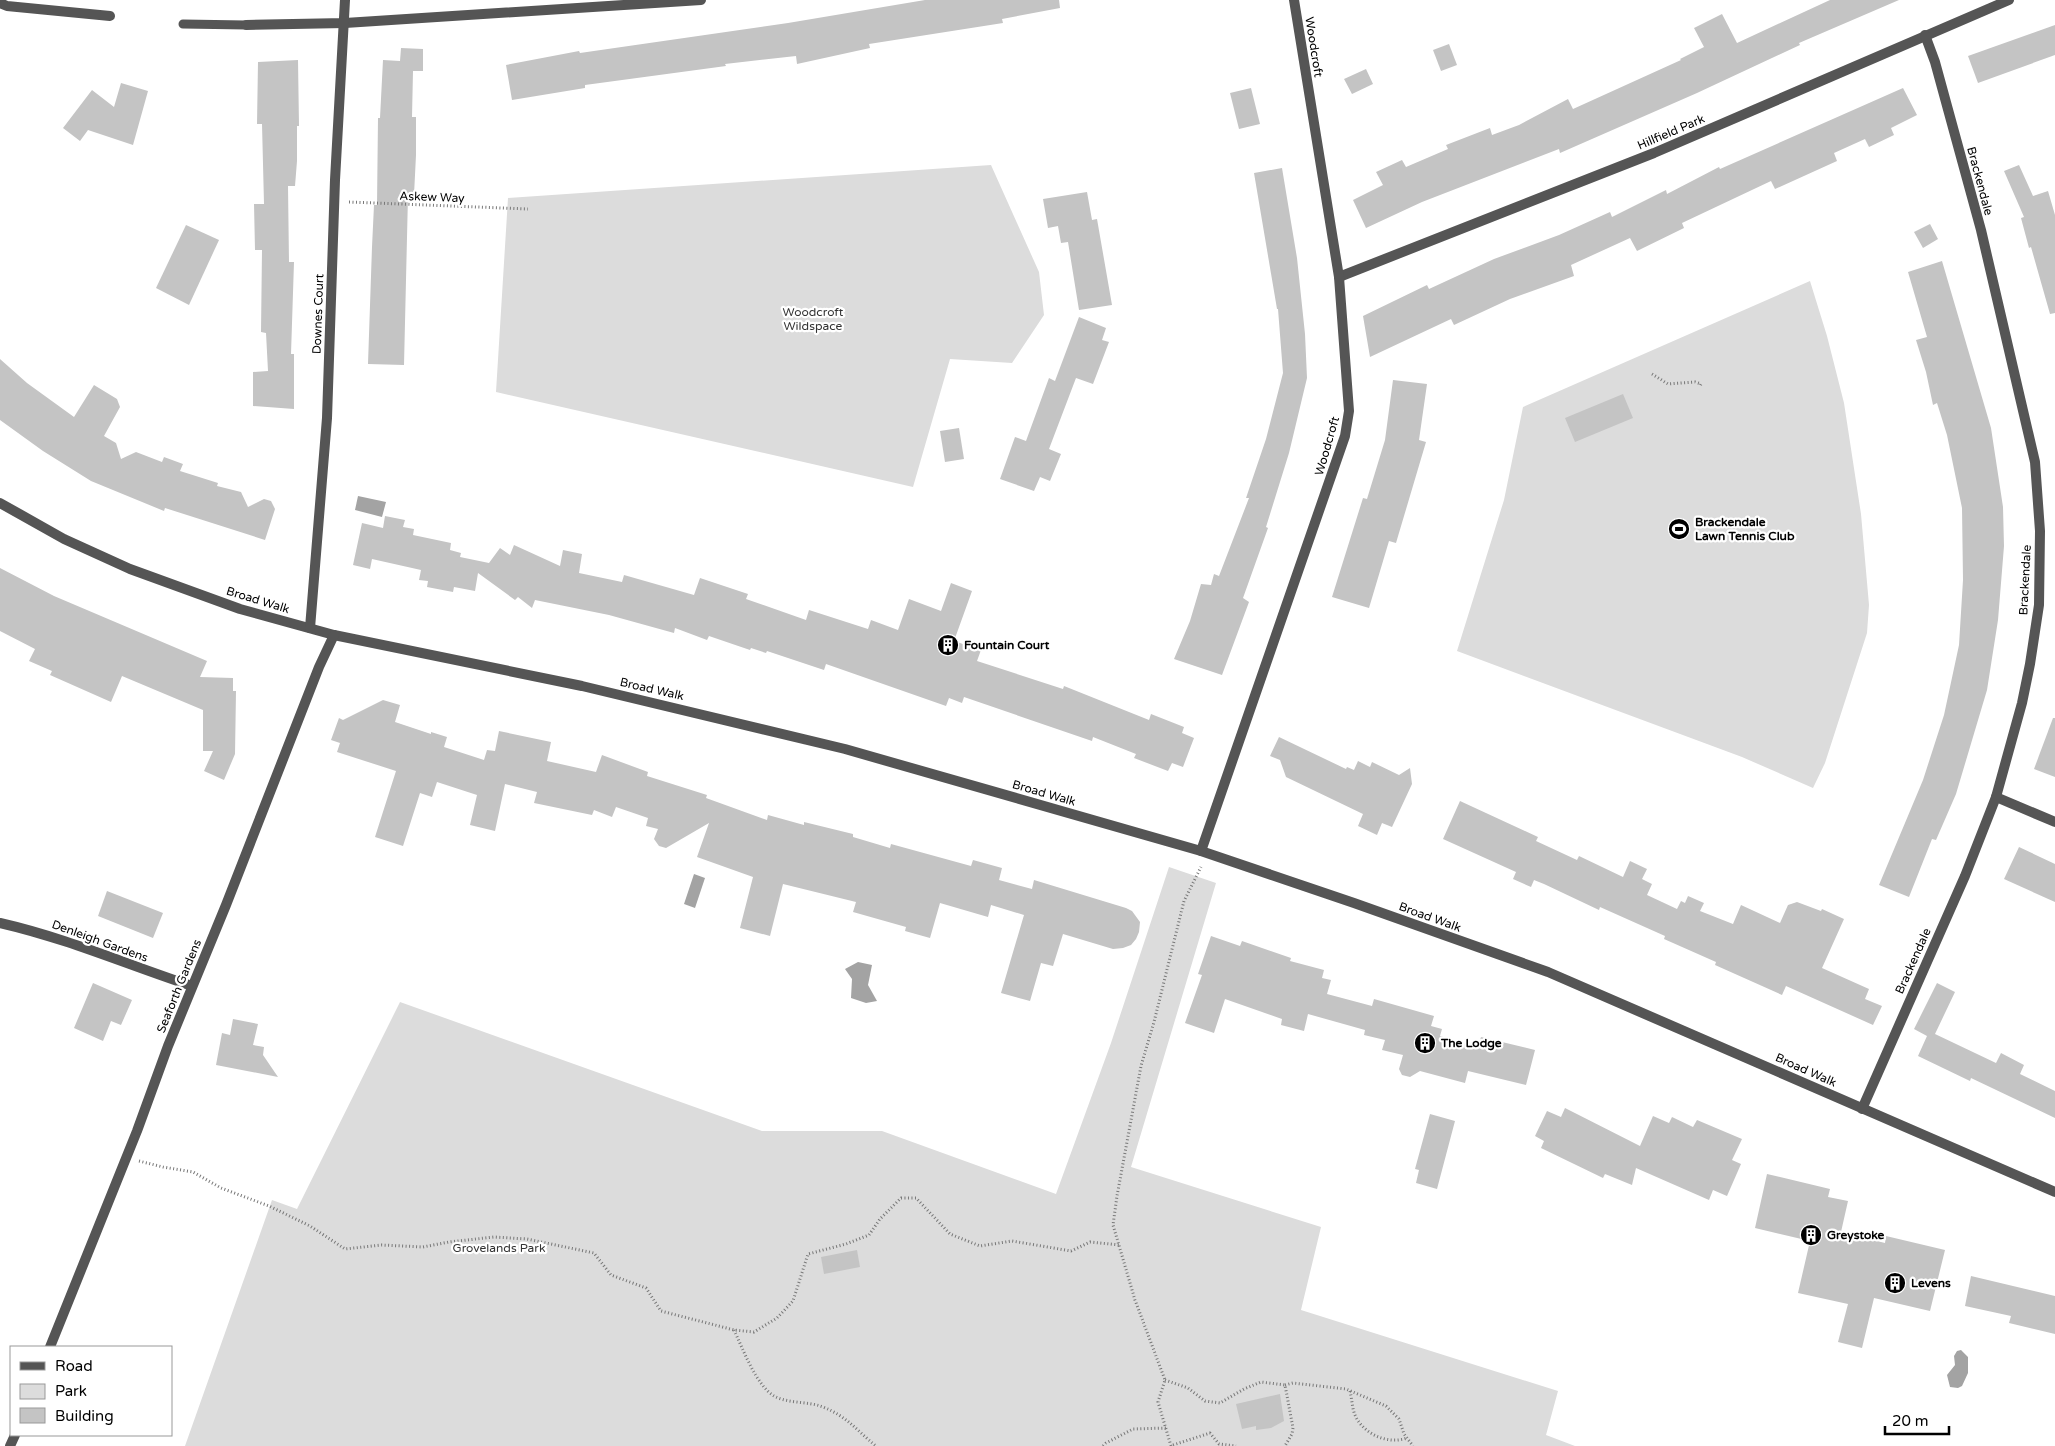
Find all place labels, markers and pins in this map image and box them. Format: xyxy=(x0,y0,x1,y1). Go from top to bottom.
place label: Brackendale Lawn Tennis Club xyxy=(1695,515,1795,543)
sports icon: Brackendale Lawn Tennis Club xyxy=(1667,517,1691,541)
building icon: Fountain Court xyxy=(936,633,960,657)
place label: Fountain Court xyxy=(964,638,1050,652)
building icon: The Lodge xyxy=(1413,1031,1437,1055)
place label: The Lodge xyxy=(1440,1036,1502,1051)
building icon: Greystoke xyxy=(1799,1223,1823,1247)
place label: Greystoke xyxy=(1827,1228,1885,1243)
building icon: Levens xyxy=(1883,1271,1907,1295)
place label: Levens xyxy=(1911,1276,1951,1290)

